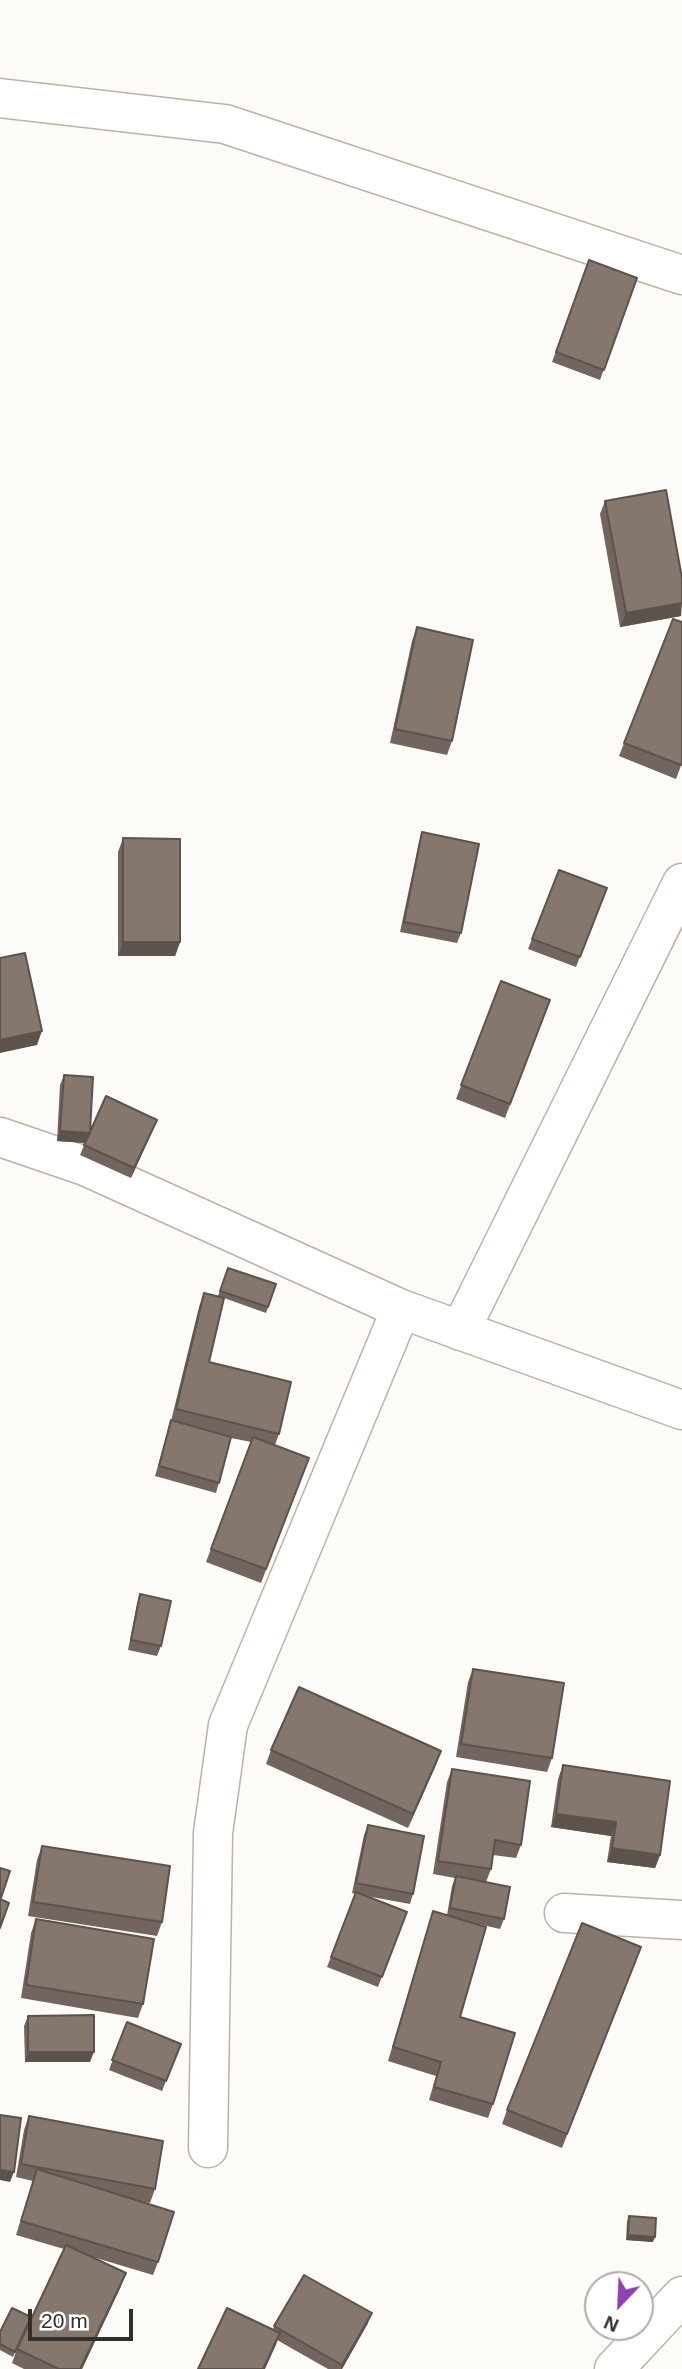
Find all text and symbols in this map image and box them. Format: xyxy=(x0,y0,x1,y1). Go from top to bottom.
north arrow xyxy=(584,2271,654,2341)
scale bar xyxy=(32,2296,136,2340)
text: 20 m xyxy=(41,2309,88,2332)
text: N xyxy=(601,2312,622,2336)

